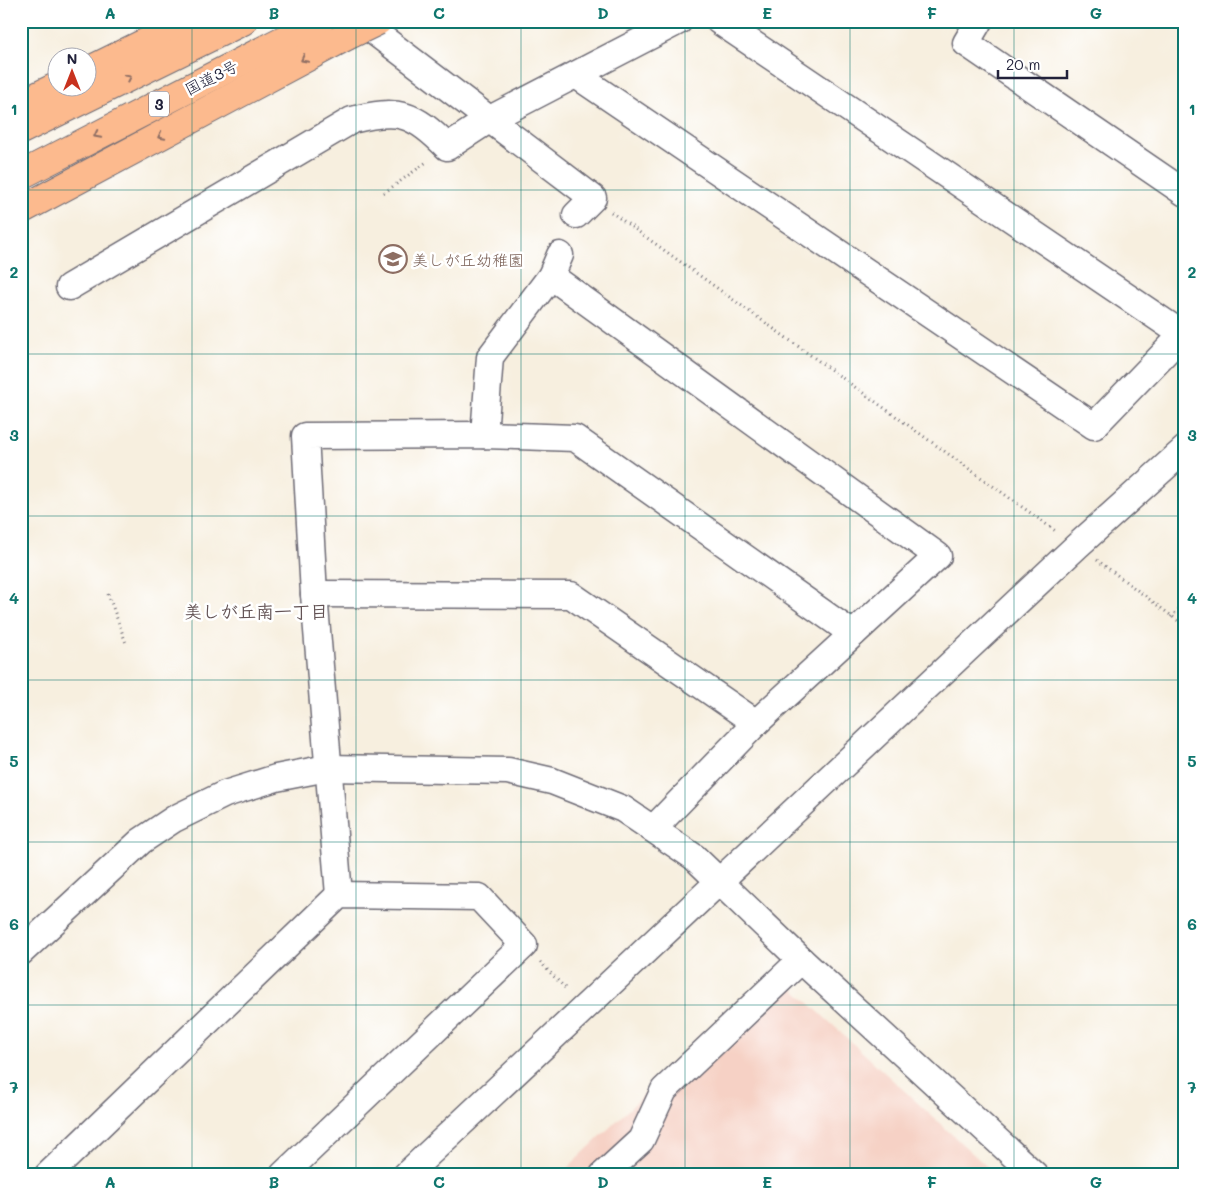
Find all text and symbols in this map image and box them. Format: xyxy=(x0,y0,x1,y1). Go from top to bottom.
text: A xyxy=(104,2,116,23)
text: B xyxy=(269,2,279,23)
text: C xyxy=(433,2,445,23)
text: D xyxy=(597,2,609,23)
text: E xyxy=(762,2,772,23)
text: F xyxy=(927,2,937,23)
text: G xyxy=(1090,2,1102,23)
north arrow xyxy=(48,48,98,98)
scale bar xyxy=(998,48,1067,80)
text: N xyxy=(67,49,77,68)
one-way arrow xyxy=(301,53,310,63)
text: 20 m xyxy=(1006,54,1040,74)
street label: 国道3号 xyxy=(181,55,241,99)
one-way arrow xyxy=(123,74,132,84)
road number: 3 xyxy=(149,92,169,116)
text: 1 xyxy=(10,98,18,119)
text: 1 xyxy=(1188,98,1196,119)
one-way arrow xyxy=(94,129,103,139)
one-way arrow xyxy=(157,130,166,140)
school or university icon: 美しが丘幼稚園 xyxy=(378,244,408,274)
place label: 美しが丘幼稚園 xyxy=(412,249,524,270)
text: 2 xyxy=(10,261,19,282)
text: 2 xyxy=(1188,261,1197,282)
text: 3 xyxy=(9,424,19,445)
text: 3 xyxy=(1187,424,1197,445)
text: 4 xyxy=(9,587,19,608)
text: 4 xyxy=(1187,587,1197,608)
district label: 美しが丘南一丁目 xyxy=(184,599,328,623)
text: 5 xyxy=(9,750,19,771)
text: 5 xyxy=(1187,750,1197,771)
text: 6 xyxy=(9,913,19,934)
text: 6 xyxy=(1187,913,1197,934)
text: 7 xyxy=(10,1076,19,1097)
text: 7 xyxy=(1188,1076,1197,1097)
text: A xyxy=(104,1171,116,1192)
text: B xyxy=(269,1171,279,1192)
text: C xyxy=(433,1171,445,1192)
text: D xyxy=(597,1171,609,1192)
text: E xyxy=(762,1171,772,1192)
text: F xyxy=(927,1171,937,1192)
text: G xyxy=(1090,1171,1102,1192)

